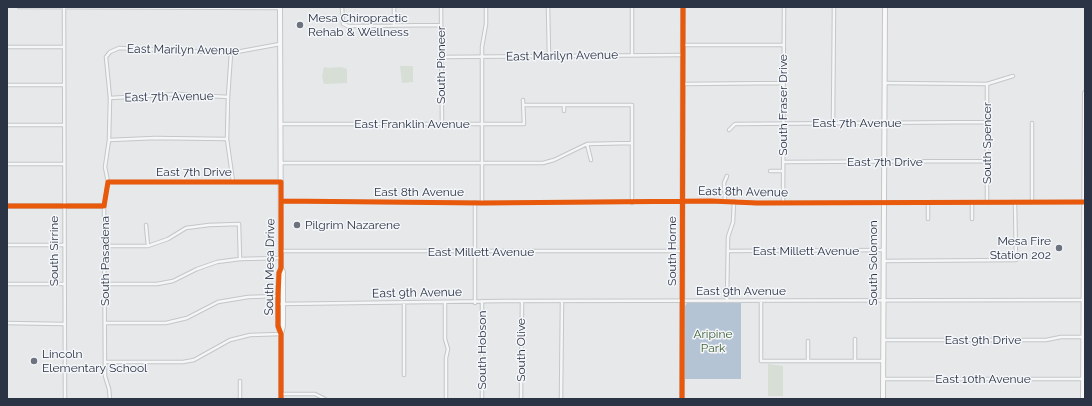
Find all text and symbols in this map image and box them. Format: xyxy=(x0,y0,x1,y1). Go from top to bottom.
place label: Mesa Chiropractic Rehab & Wellness xyxy=(308,11,409,39)
marker: Mesa Chiropractic Rehab & Wellness xyxy=(295,20,305,30)
street label: South Pioneer xyxy=(434,26,448,104)
street label: East Marilyn Avenue xyxy=(127,42,239,58)
street label: East Marilyn Avenue xyxy=(506,48,618,64)
street label: South Fraser Drive xyxy=(776,54,790,156)
street label: East 7th Avenue xyxy=(124,89,214,105)
street label: South Spencer xyxy=(980,102,994,184)
street label: East 7th Avenue xyxy=(812,116,902,130)
street label: East Franklin Avenue xyxy=(354,117,470,131)
street label: East 7th Drive xyxy=(847,155,923,169)
street label: East 7th Drive xyxy=(156,165,232,179)
street label: East 8th Avenue xyxy=(698,184,788,200)
street label: East 8th Avenue xyxy=(374,185,464,199)
street label: South Sirrine xyxy=(47,216,61,286)
street label: South Pasadena xyxy=(98,216,112,306)
street label: South Horne xyxy=(665,216,679,286)
street label: South Mesa Drive xyxy=(262,218,278,316)
place label: Pilgrim Nazarene xyxy=(305,218,400,232)
marker: Pilgrim Nazarene xyxy=(292,220,302,230)
street label: South Solomon xyxy=(866,220,880,306)
place label: Mesa Fire Station 202 xyxy=(990,234,1051,262)
marker: Mesa Fire Station 202 xyxy=(1054,243,1064,253)
street label: East Millett Avenue xyxy=(753,244,859,258)
street label: East Millett Avenue xyxy=(428,245,534,259)
street label: East 9th Avenue xyxy=(696,284,786,298)
street label: East 9th Avenue xyxy=(372,285,462,301)
street label: South Hobson xyxy=(475,311,489,389)
street label: South Olive xyxy=(514,318,528,382)
park label: Aripine Park xyxy=(694,327,732,355)
street label: East 9th Drive xyxy=(945,333,1021,347)
place label: Lincoln Elementary School xyxy=(42,347,147,375)
marker: Lincoln Elementary School xyxy=(29,356,39,366)
street label: East 10th Avenue xyxy=(935,372,1031,386)

